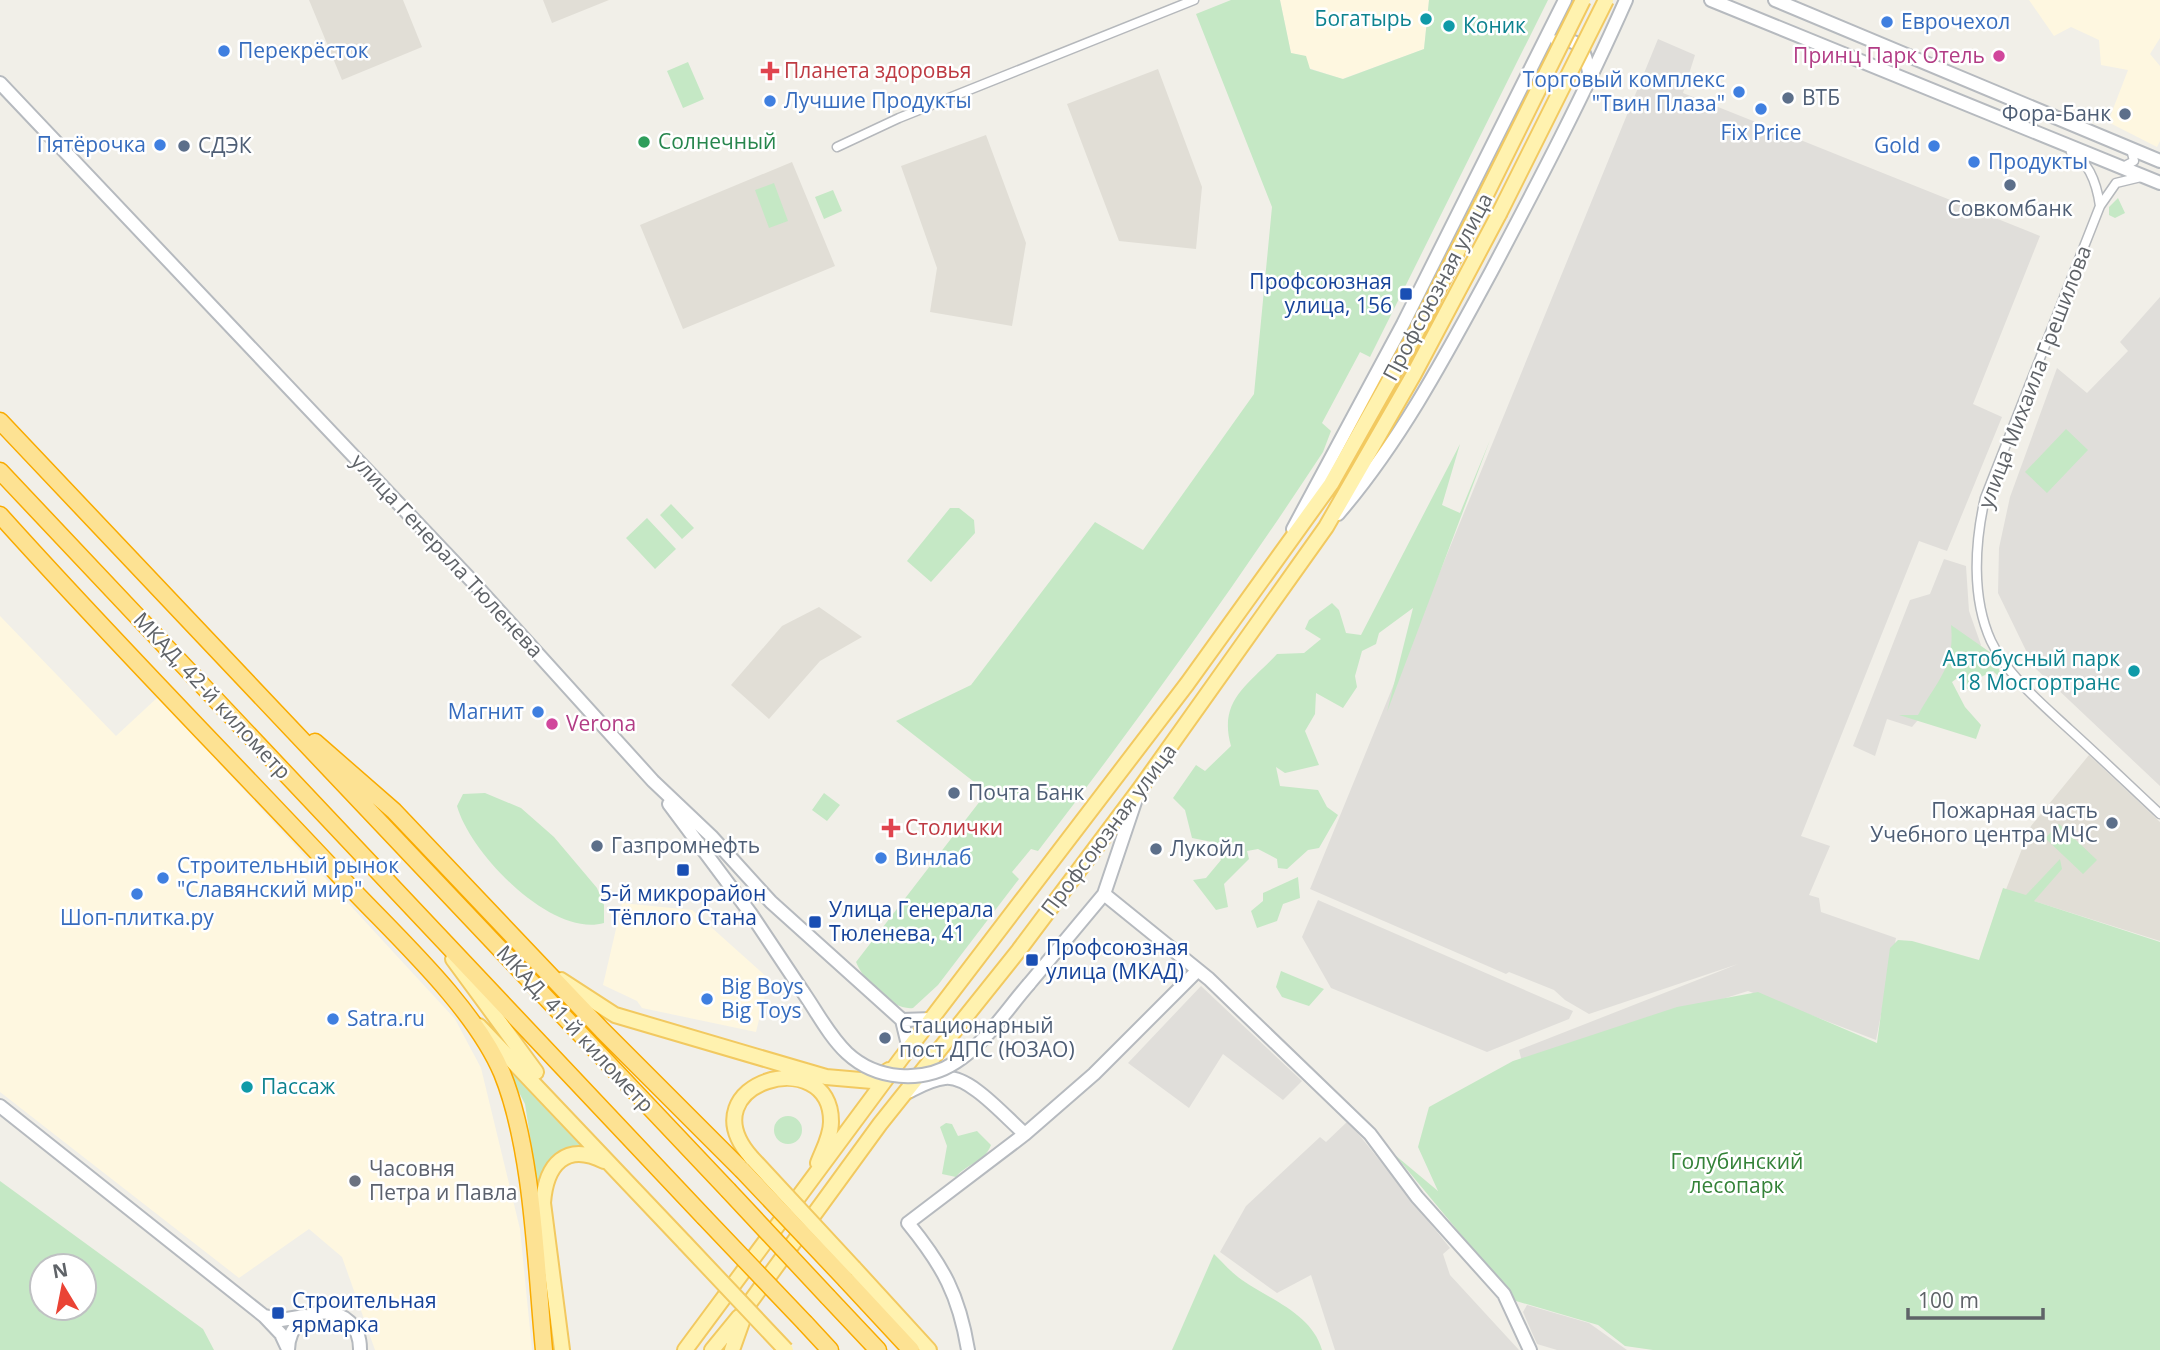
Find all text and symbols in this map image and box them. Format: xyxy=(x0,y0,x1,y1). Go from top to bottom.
place label: Богатырь xyxy=(1315,4,1412,32)
place label: Еврочехол xyxy=(1901,7,2010,35)
marker: Богатырь xyxy=(1418,11,1434,27)
place label: Коник xyxy=(1463,11,1526,39)
marker: Еврочехол xyxy=(1879,14,1895,30)
marker: Коник xyxy=(1441,18,1457,34)
place label: Перекрёсток xyxy=(238,36,369,64)
place label: Принц Парк Отель xyxy=(1793,41,1985,69)
marker: Перекрёсток xyxy=(216,43,232,59)
marker: Принц Парк Отель xyxy=(1991,48,2007,64)
place label: Планета здоровья xyxy=(784,56,971,84)
marker: Планета здоровья xyxy=(762,63,778,79)
place label: Торговый комплекс "Твин Плаза" xyxy=(1523,65,1725,117)
place label: ВТБ xyxy=(1802,83,1840,111)
marker: Торговый комплекс "Твин Плаза" xyxy=(1731,84,1747,100)
place label: Лучшие Продукты xyxy=(784,86,972,114)
marker: ВТБ xyxy=(1780,90,1796,106)
marker: Лучшие Продукты xyxy=(762,93,778,109)
place label: Фора-Банк xyxy=(2002,99,2111,127)
marker: Fix Price xyxy=(1753,101,1769,117)
marker: Фора-Банк xyxy=(2117,106,2133,122)
place label: Fix Price xyxy=(1721,118,1801,146)
place label: Солнечный xyxy=(658,127,776,155)
place label: Пятёрочка xyxy=(37,130,146,158)
place label: СДЭК xyxy=(198,131,252,159)
place label: Gold xyxy=(1874,131,1920,159)
marker: Солнечный xyxy=(636,134,652,150)
marker: Пятёрочка xyxy=(152,137,168,153)
marker: СДЭК xyxy=(176,138,192,154)
marker: Gold xyxy=(1926,138,1942,154)
place label: Продукты xyxy=(1988,147,2088,175)
marker: Продукты xyxy=(1966,154,1982,170)
marker: Совкомбанк xyxy=(2002,177,2018,193)
street label: Профсоюзная улица xyxy=(1376,188,1498,385)
place label: Совкомбанк xyxy=(1947,194,2073,222)
street label: улица Михаила Грешилова xyxy=(1971,241,2097,512)
place label: Профсоюзная улица, 156 xyxy=(1249,267,1392,319)
marker: Профсоюзная улица, 156 xyxy=(1398,286,1414,302)
street label: улица Генерала Тюленева xyxy=(346,447,550,663)
street label: МКАД, 42-й километр xyxy=(128,606,298,785)
place label: Автобусный парк 18 Мосгортранс xyxy=(1942,644,2120,696)
marker: Автобусный парк 18 Мосгортранс xyxy=(2126,663,2142,679)
place label: Магнит xyxy=(448,697,524,725)
marker: Магнит xyxy=(530,704,546,720)
place label: Verona xyxy=(566,709,636,737)
marker: Verona xyxy=(544,716,560,732)
street label: Профсоюзная улица xyxy=(1034,738,1182,921)
place label: Почта Банк xyxy=(968,778,1084,806)
marker: Почта Банк xyxy=(946,785,962,801)
place label: Пожарная часть Учебного центра МЧС xyxy=(1870,796,2098,848)
place label: Столички xyxy=(905,813,1003,841)
marker: Пожарная часть Учебного центра МЧС xyxy=(2104,815,2120,831)
marker: Столички xyxy=(883,820,899,836)
place label: Газпромнефть xyxy=(611,831,760,859)
place label: Лукойл xyxy=(1170,834,1244,862)
marker: Газпромнефть xyxy=(589,838,605,854)
marker: Лукойл xyxy=(1148,841,1164,857)
place label: Винлаб xyxy=(895,843,971,871)
marker: Винлаб xyxy=(873,850,889,866)
place label: Строительный рынок "Славянский мир" xyxy=(177,851,399,903)
marker: 5-й микрорайон Тёплого Стана xyxy=(675,862,691,878)
marker: Строительный рынок "Славянский мир" xyxy=(155,870,171,886)
place label: 5-й микрорайон Тёплого Стана xyxy=(600,879,766,931)
marker: Шоп-плитка.ру xyxy=(129,886,145,902)
place label: Улица Генерала Тюленева, 41 xyxy=(829,895,994,947)
place label: Шоп-плитка.ру xyxy=(60,903,214,931)
marker: Улица Генерала Тюленева, 41 xyxy=(807,914,823,930)
place label: Профсоюзная улица (МКАД) xyxy=(1046,933,1189,985)
street label: МКАД, 41-й километр xyxy=(491,939,661,1118)
marker: Профсоюзная улица (МКАД) xyxy=(1024,952,1040,968)
place label: Big Boys Big Toys xyxy=(721,972,803,1024)
marker: Big Boys Big Toys xyxy=(699,991,715,1007)
place label: Satra.ru xyxy=(347,1004,425,1032)
marker: Satra.ru xyxy=(325,1011,341,1027)
place label: Стационарный пост ДПС (ЮЗАО) xyxy=(899,1011,1075,1063)
marker: Стационарный пост ДПС (ЮЗАО) xyxy=(877,1030,893,1046)
place label: Пассаж xyxy=(261,1072,336,1100)
marker: Пассаж xyxy=(239,1079,255,1095)
park label: Голубинский лесопарк xyxy=(1671,1147,1803,1199)
place label: Часовня Петра и Павла xyxy=(369,1154,517,1206)
marker: Часовня Петра и Павла xyxy=(347,1173,363,1189)
north arrow xyxy=(28,1252,98,1322)
text: N xyxy=(50,1256,70,1284)
scale bar xyxy=(1908,1276,2043,1320)
place label: Строительная ярмарка xyxy=(292,1286,437,1338)
text: 100 m xyxy=(1918,1286,1979,1314)
marker: Строительная ярмарка xyxy=(270,1305,286,1321)

